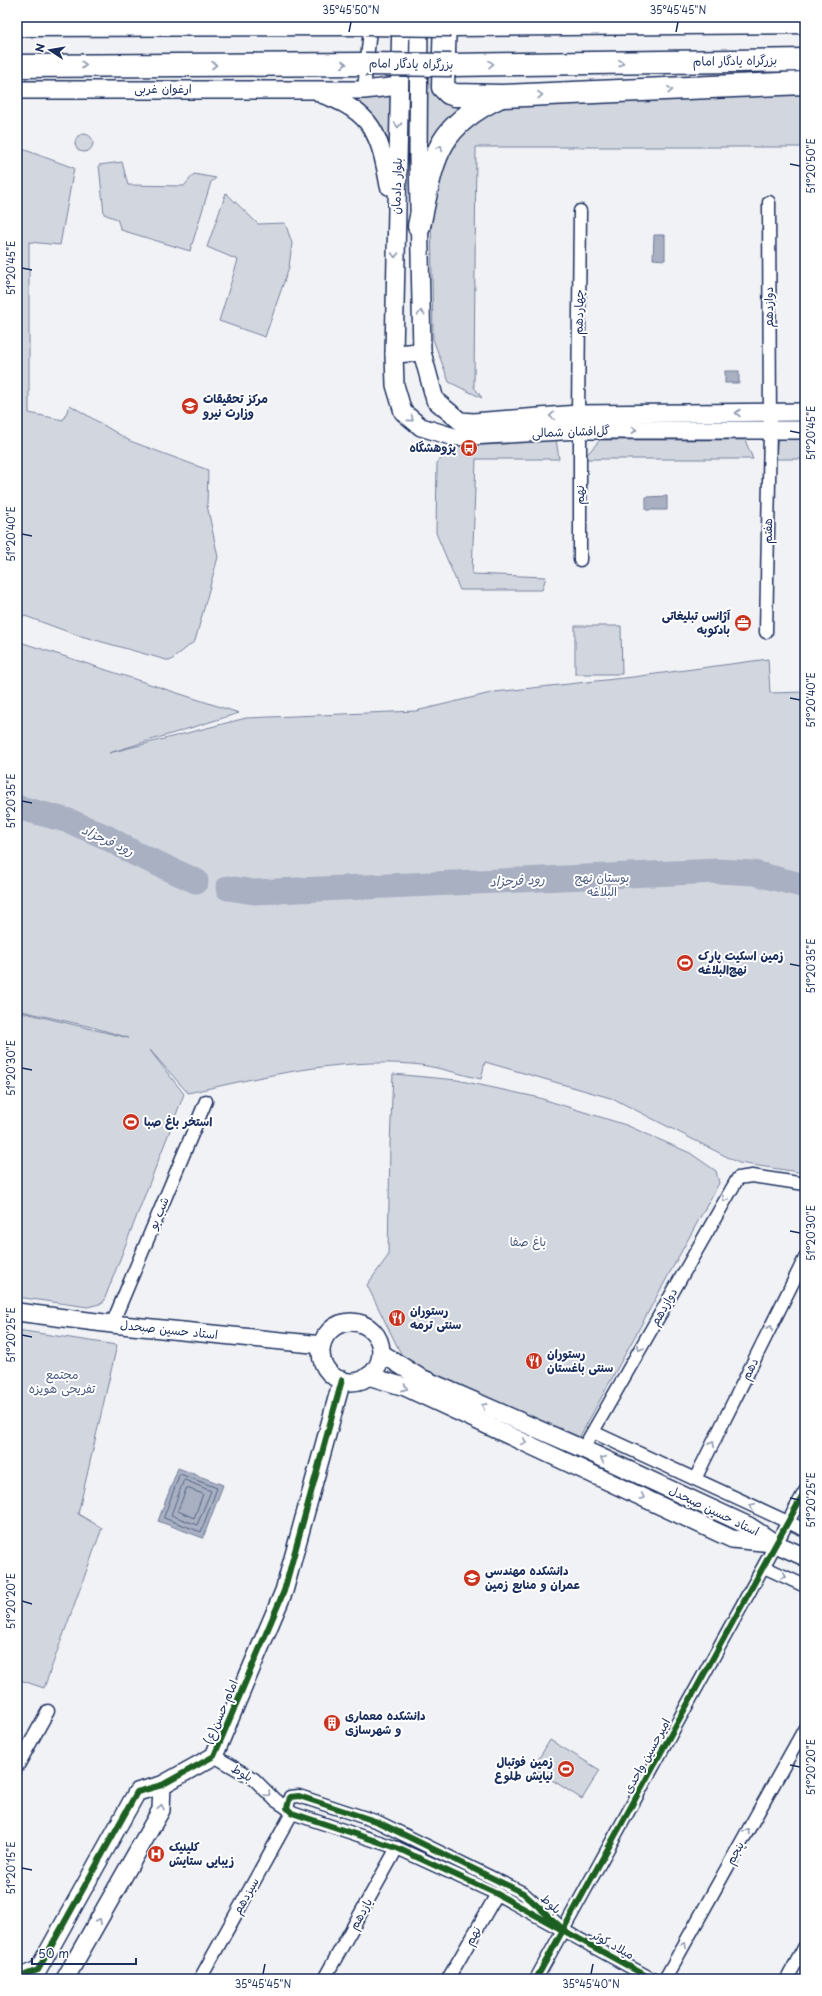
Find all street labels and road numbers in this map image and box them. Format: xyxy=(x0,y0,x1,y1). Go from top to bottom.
street label: بزرگراه یادگار امام xyxy=(693,50,777,71)
street label: بزرگراه یادگار امام xyxy=(369,53,453,74)
street label: ارغوان غربی xyxy=(134,79,192,97)
street label: بلوار دادمان xyxy=(386,157,406,215)
street label: دوازدهم xyxy=(759,287,778,327)
street label: چهاردهم xyxy=(569,289,588,335)
street label: گل‌افشان شمالی xyxy=(532,421,610,441)
street label: نهم xyxy=(570,485,589,505)
street label: هفتم xyxy=(758,518,777,544)
street label: شب بو xyxy=(143,1194,173,1232)
street label: دوازدهم xyxy=(645,1284,682,1329)
street label: استاد حسین صبحدل xyxy=(119,1315,219,1343)
street label: دهم xyxy=(736,1354,763,1383)
street label: استاد حسین صبحدل xyxy=(666,1480,763,1540)
street label: امام حسن(ع) xyxy=(198,1676,243,1747)
street label: امیرحسین واحدی xyxy=(618,1714,674,1797)
street label: بلوط xyxy=(228,1759,257,1786)
street label: پنجم xyxy=(720,1838,749,1868)
street label: سیزدهم xyxy=(228,1874,264,1918)
street label: بلوط xyxy=(537,1889,566,1917)
street label: یازدهم xyxy=(344,1894,377,1933)
street label: نهم xyxy=(460,1923,486,1949)
street label: میلاد کوثر xyxy=(588,1925,638,1963)

